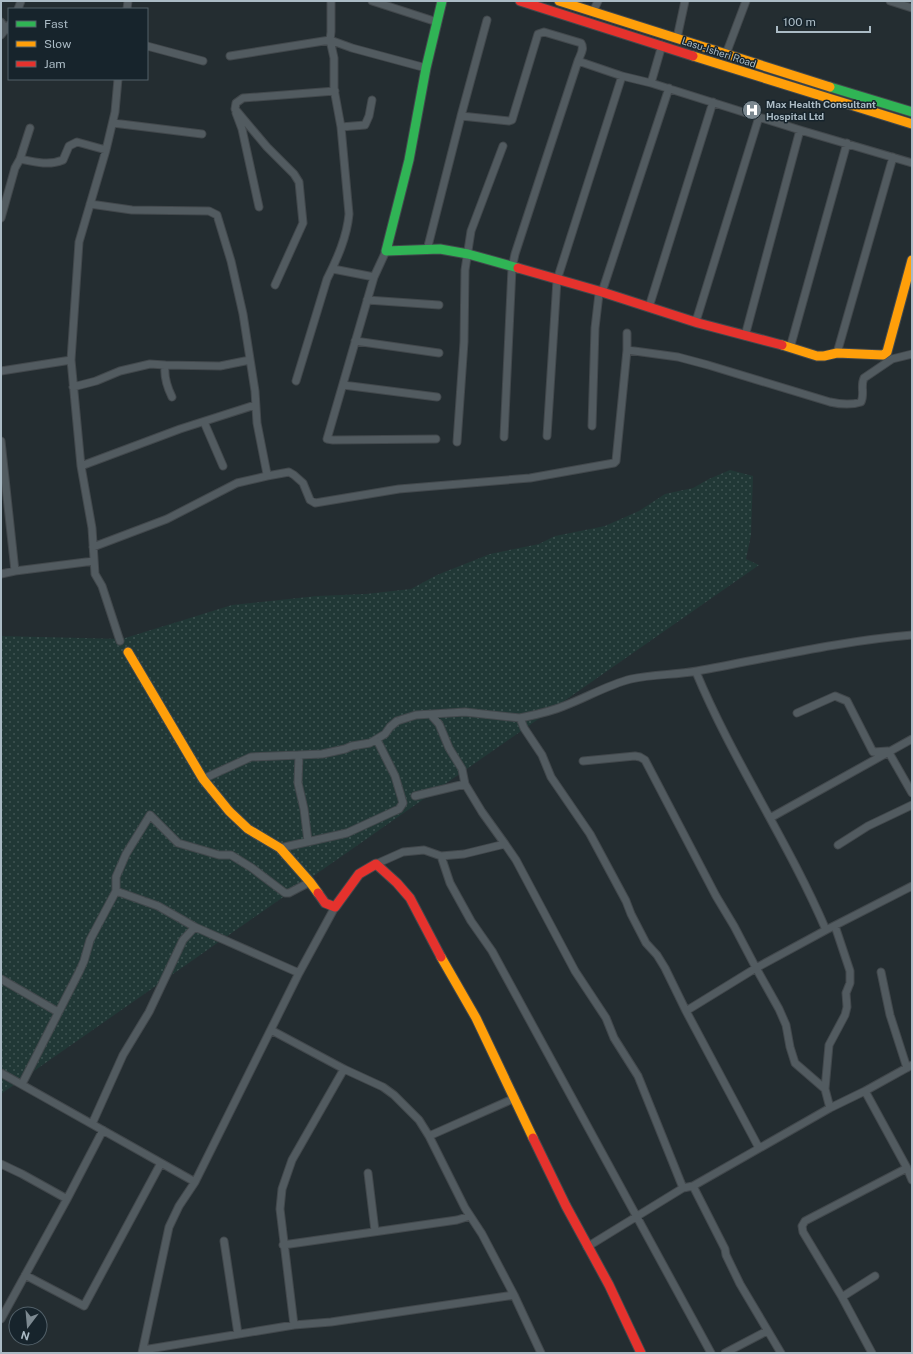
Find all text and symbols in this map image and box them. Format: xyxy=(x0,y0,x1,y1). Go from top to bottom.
legend xyxy=(8,8,148,80)
scale bar xyxy=(777,8,870,34)
text: 100 m xyxy=(783,15,816,29)
text: Fast xyxy=(44,17,69,31)
street label: Lasu-Isheri Road xyxy=(680,34,758,70)
text: Slow xyxy=(44,37,72,51)
text: Jam xyxy=(44,57,66,71)
place label: Max Health Consultant Hospital Ltd xyxy=(766,98,876,122)
hospital icon: Max Health Consultant Hospital Ltd xyxy=(741,99,763,121)
north arrow xyxy=(8,1306,48,1346)
text: N xyxy=(19,1329,31,1343)

